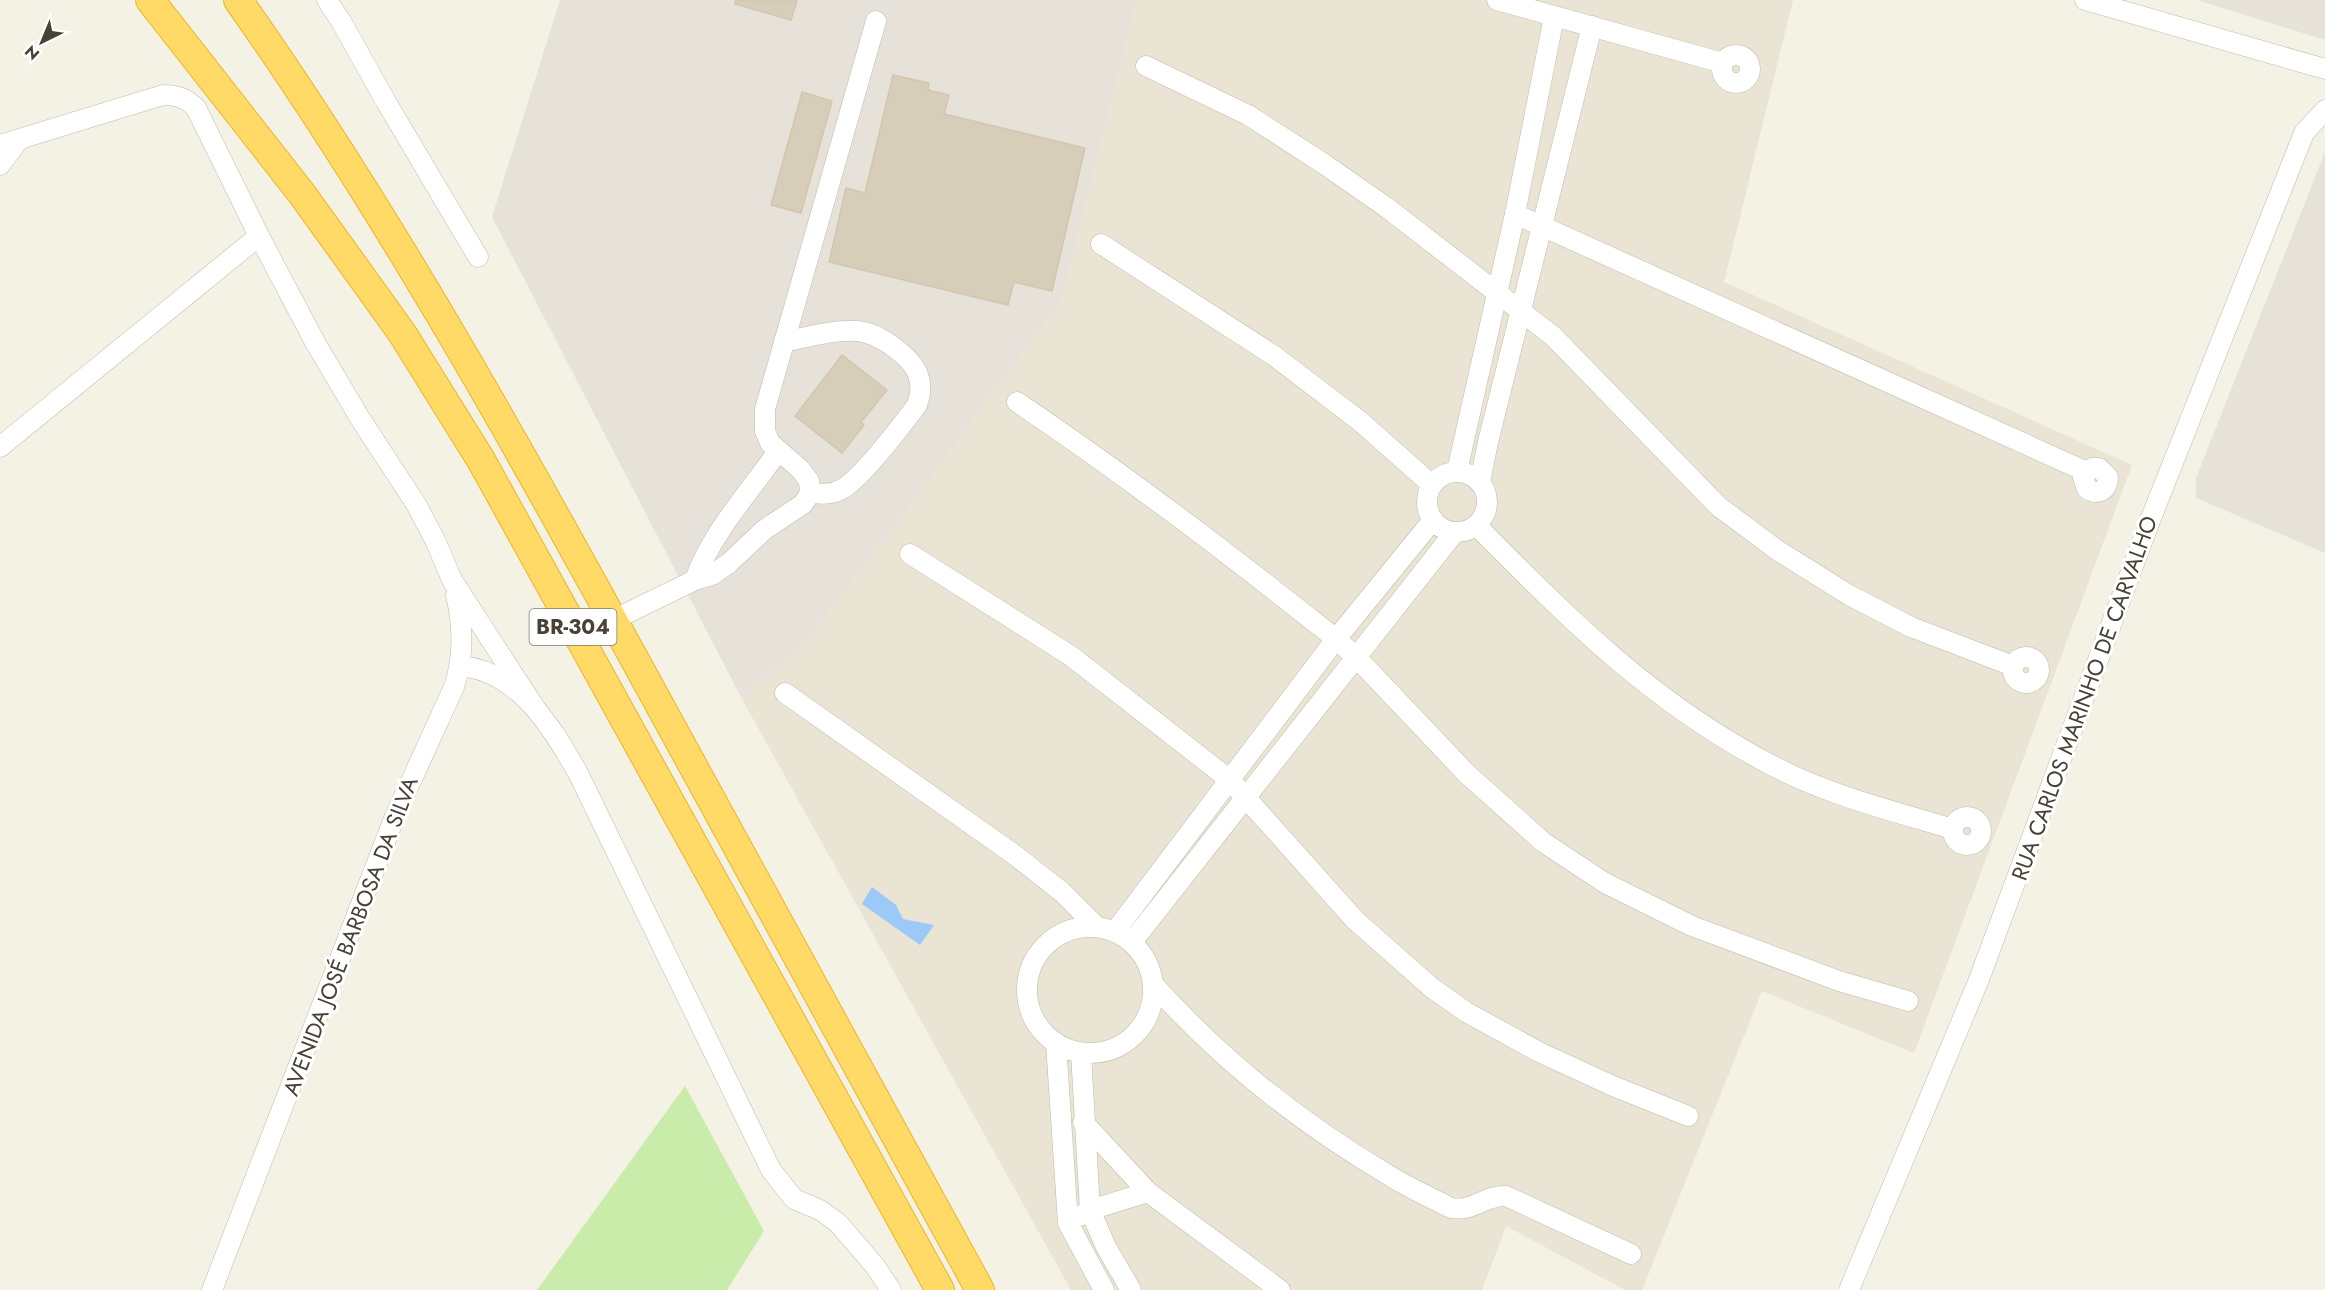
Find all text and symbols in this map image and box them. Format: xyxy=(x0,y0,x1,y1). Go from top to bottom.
north arrow xyxy=(12,12,72,72)
text: N xyxy=(20,40,45,65)
street label: RUA CARLOS MARINHO DE CARVALHO xyxy=(2003,511,2165,885)
road number: BR-304 xyxy=(530,609,616,645)
street label: AVENIDA JOSÉ BARBOSA DA SILVA xyxy=(274,771,426,1100)

